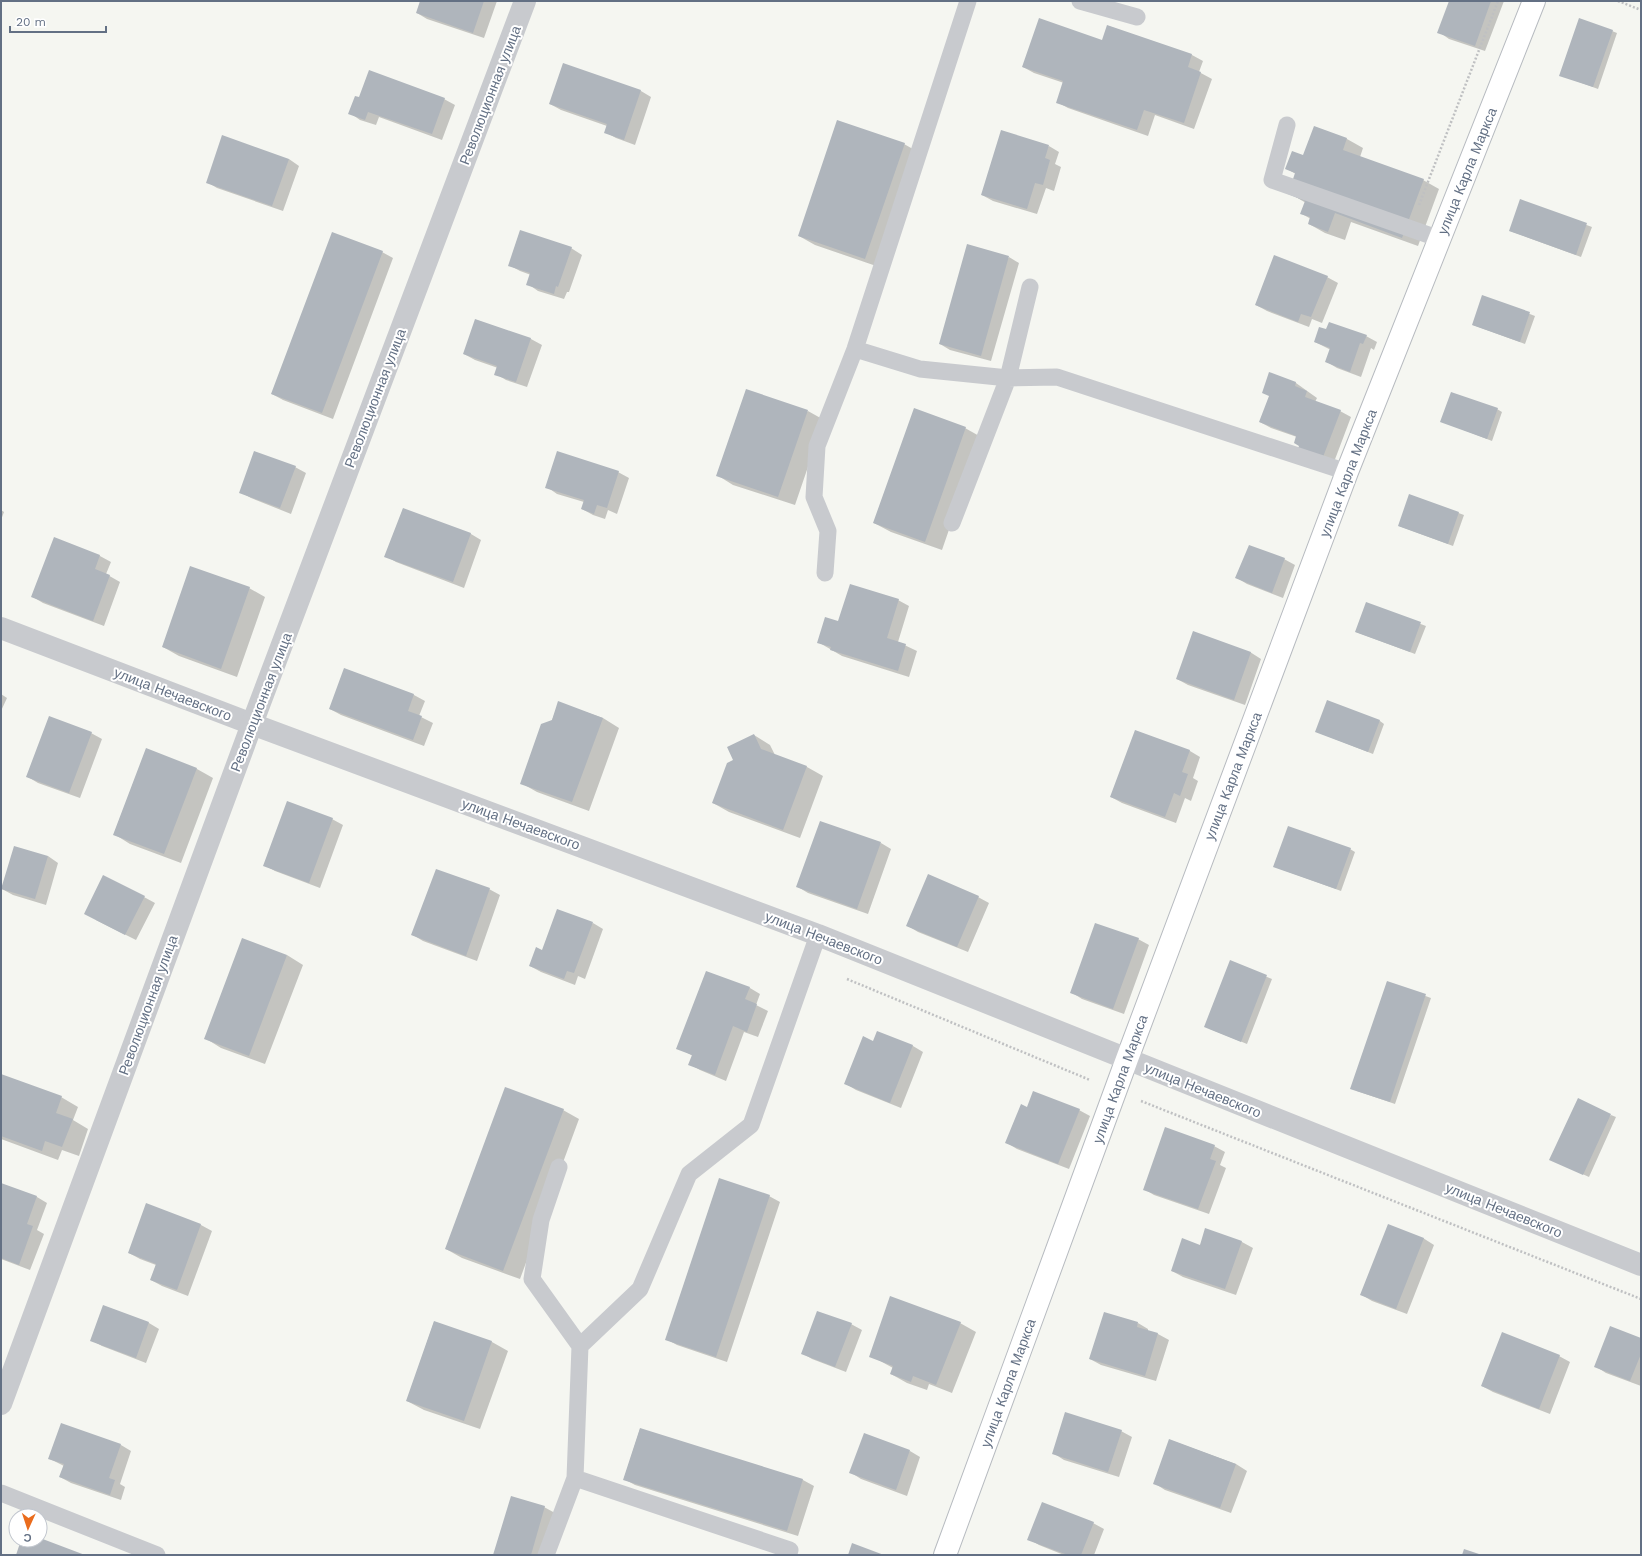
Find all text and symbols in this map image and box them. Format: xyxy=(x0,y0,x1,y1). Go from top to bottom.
scale bar xyxy=(10,8,106,34)
text: 20 m xyxy=(16,15,46,29)
street label: Революционная улица xyxy=(456,23,524,167)
street label: улица Карла Маркса xyxy=(1434,105,1500,237)
street label: Революционная улица xyxy=(341,326,409,470)
street label: улица Карла Маркса xyxy=(1316,407,1380,539)
street label: Революционная улица xyxy=(227,630,295,774)
street label: улица Нечаевского xyxy=(112,664,234,724)
street label: улица Карла Маркса xyxy=(1201,710,1265,842)
street label: улица Нечаевского xyxy=(460,795,582,853)
street label: улица Нечаевского xyxy=(763,908,885,968)
street label: Революционная улица xyxy=(115,933,181,1077)
street label: улица Карла Маркса xyxy=(1089,1012,1151,1145)
street label: улица Нечаевского xyxy=(1142,1059,1264,1121)
street label: улица Нечаевского xyxy=(1443,1179,1565,1241)
street label: улица Карла Маркса xyxy=(977,1316,1039,1449)
north arrow xyxy=(8,1508,48,1548)
text: С xyxy=(23,1531,32,1544)

